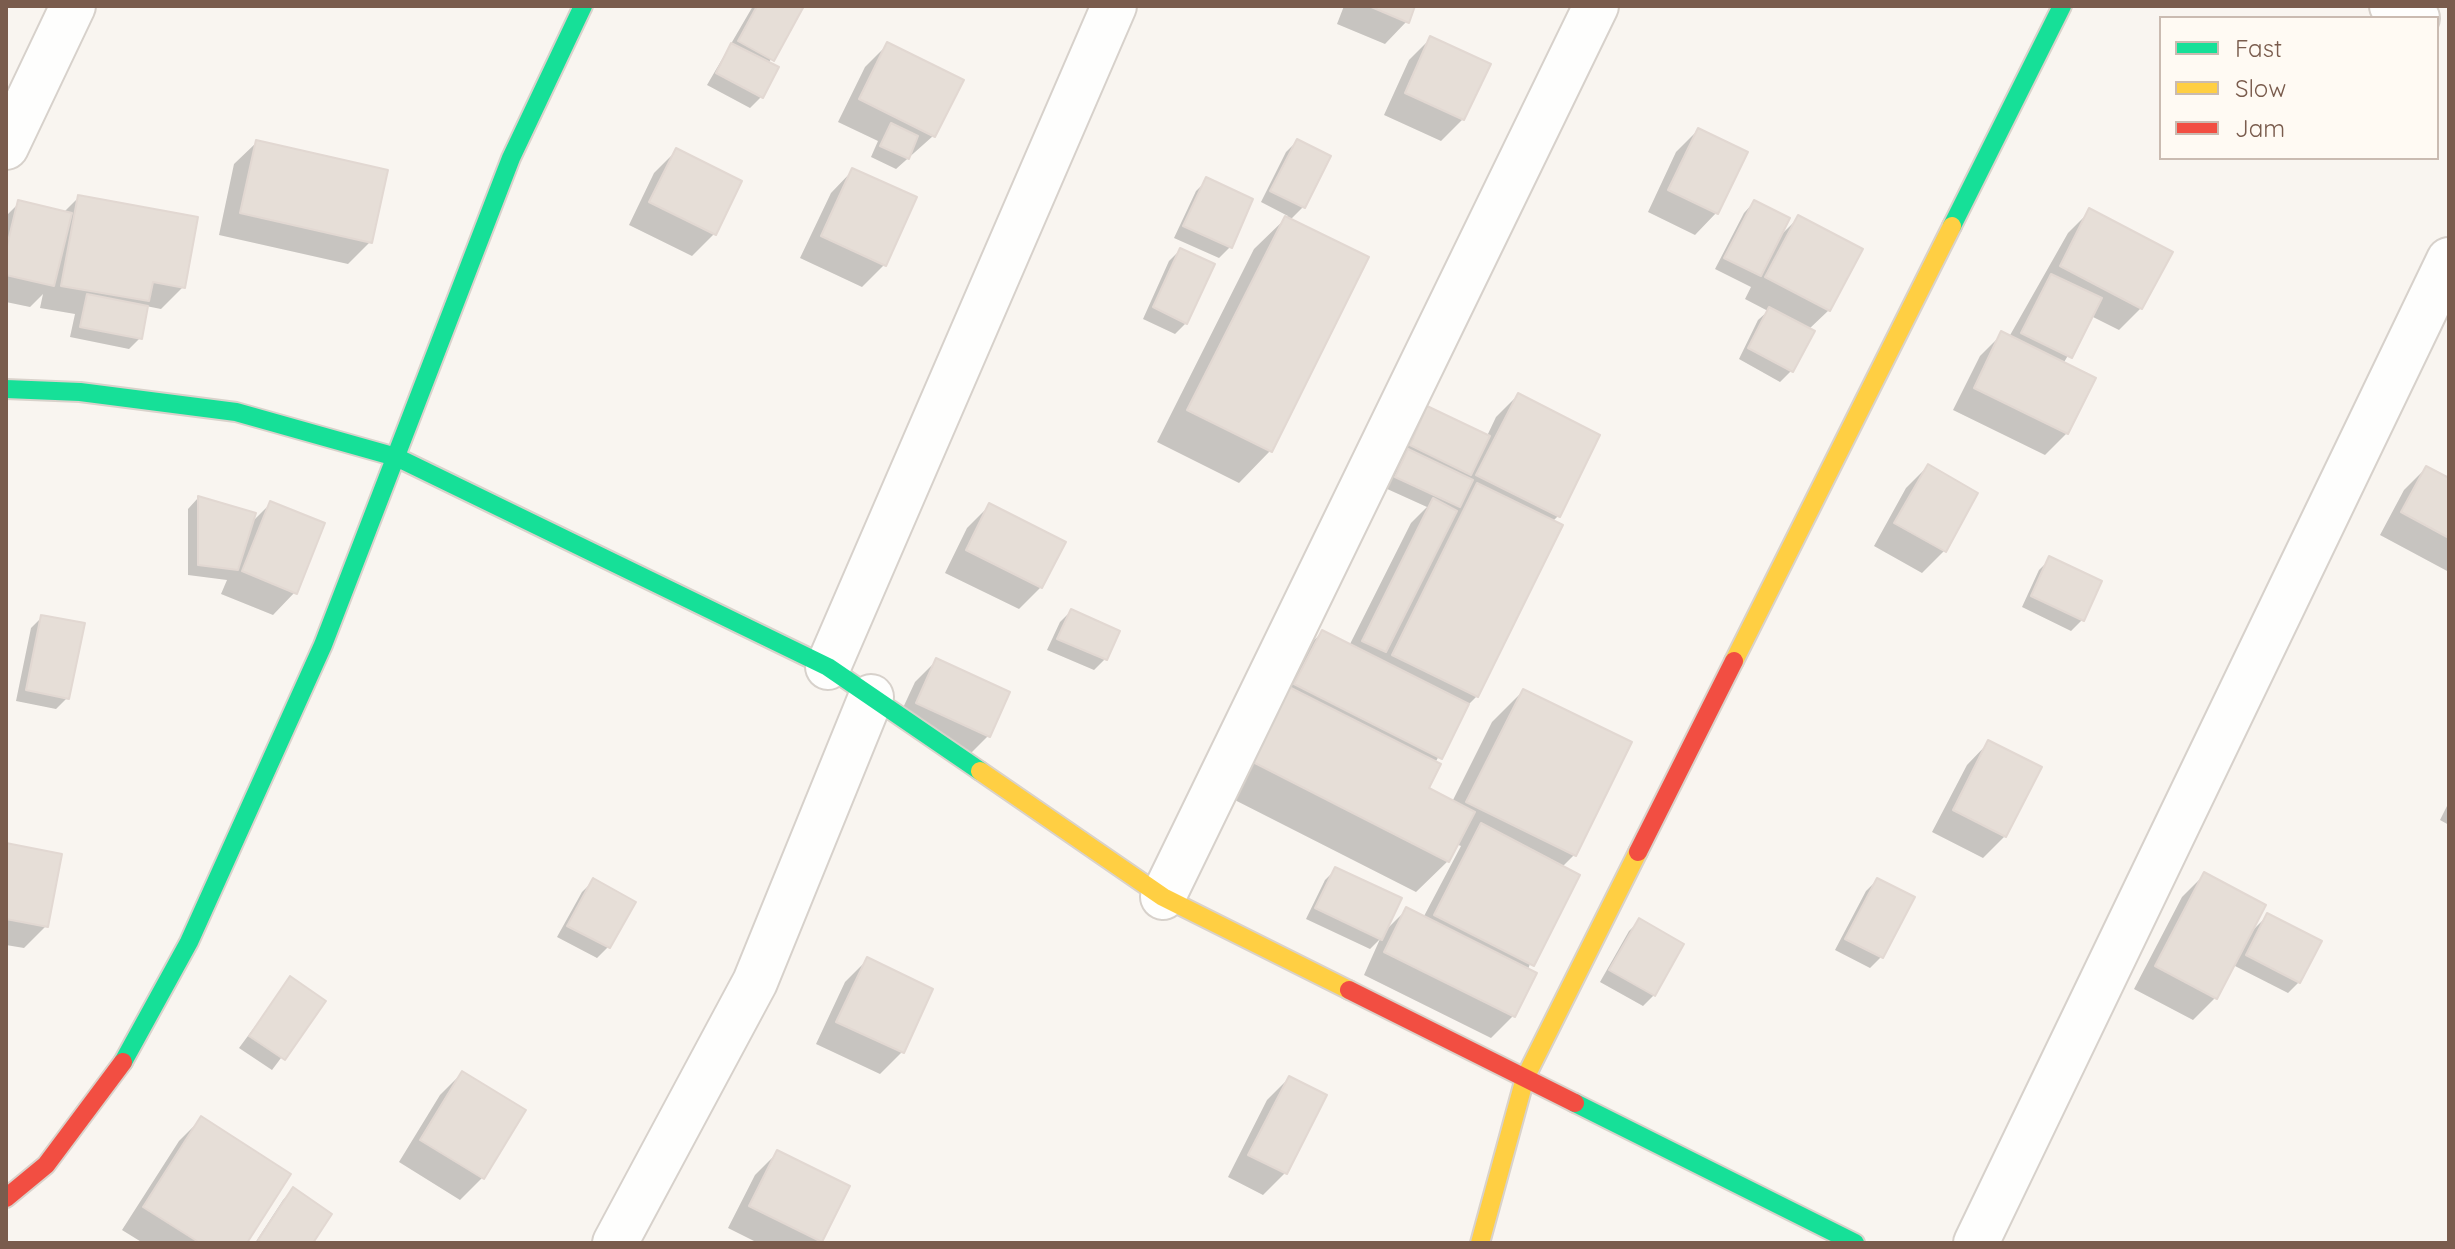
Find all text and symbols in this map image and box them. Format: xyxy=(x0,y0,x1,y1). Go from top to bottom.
legend xyxy=(2159,16,2439,160)
text: Fast xyxy=(2235,33,2282,63)
text: Slow xyxy=(2235,73,2286,103)
text: Jam xyxy=(2235,113,2285,143)

